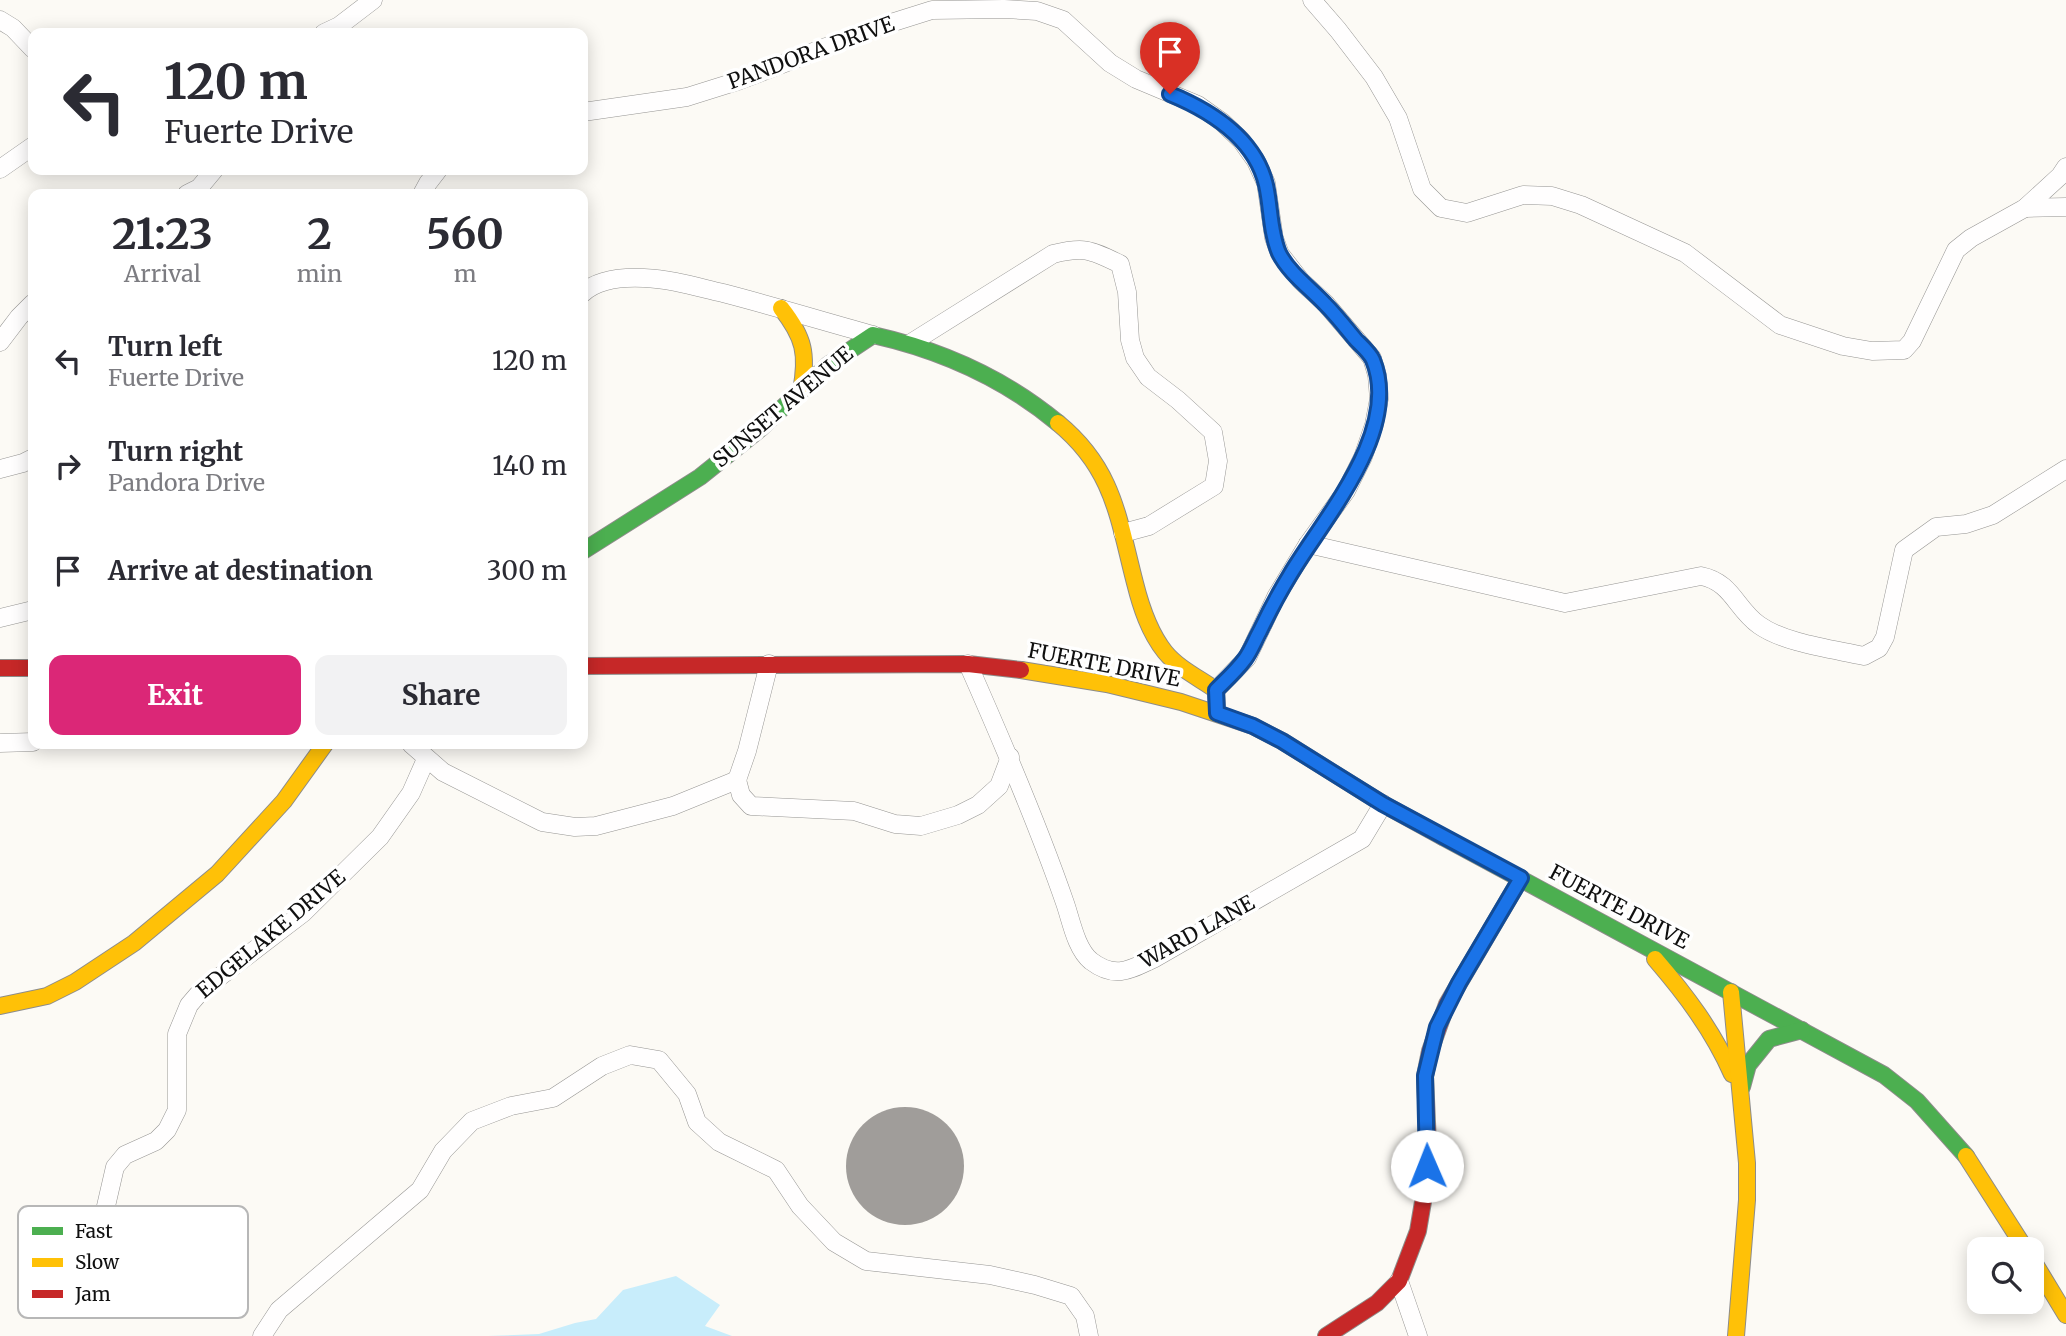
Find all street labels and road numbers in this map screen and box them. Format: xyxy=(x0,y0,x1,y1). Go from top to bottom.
street label: PANDORA DRIVE xyxy=(724,10,898,95)
street label: SUNSET AVENUE xyxy=(707,340,859,473)
street label: FUERTE DRIVE xyxy=(1026,636,1183,693)
street label: FUERTE DRIVE xyxy=(1545,858,1694,955)
street label: EDGELAKE DRIVE xyxy=(191,863,351,1004)
street label: WARD LANE xyxy=(1134,889,1260,975)

